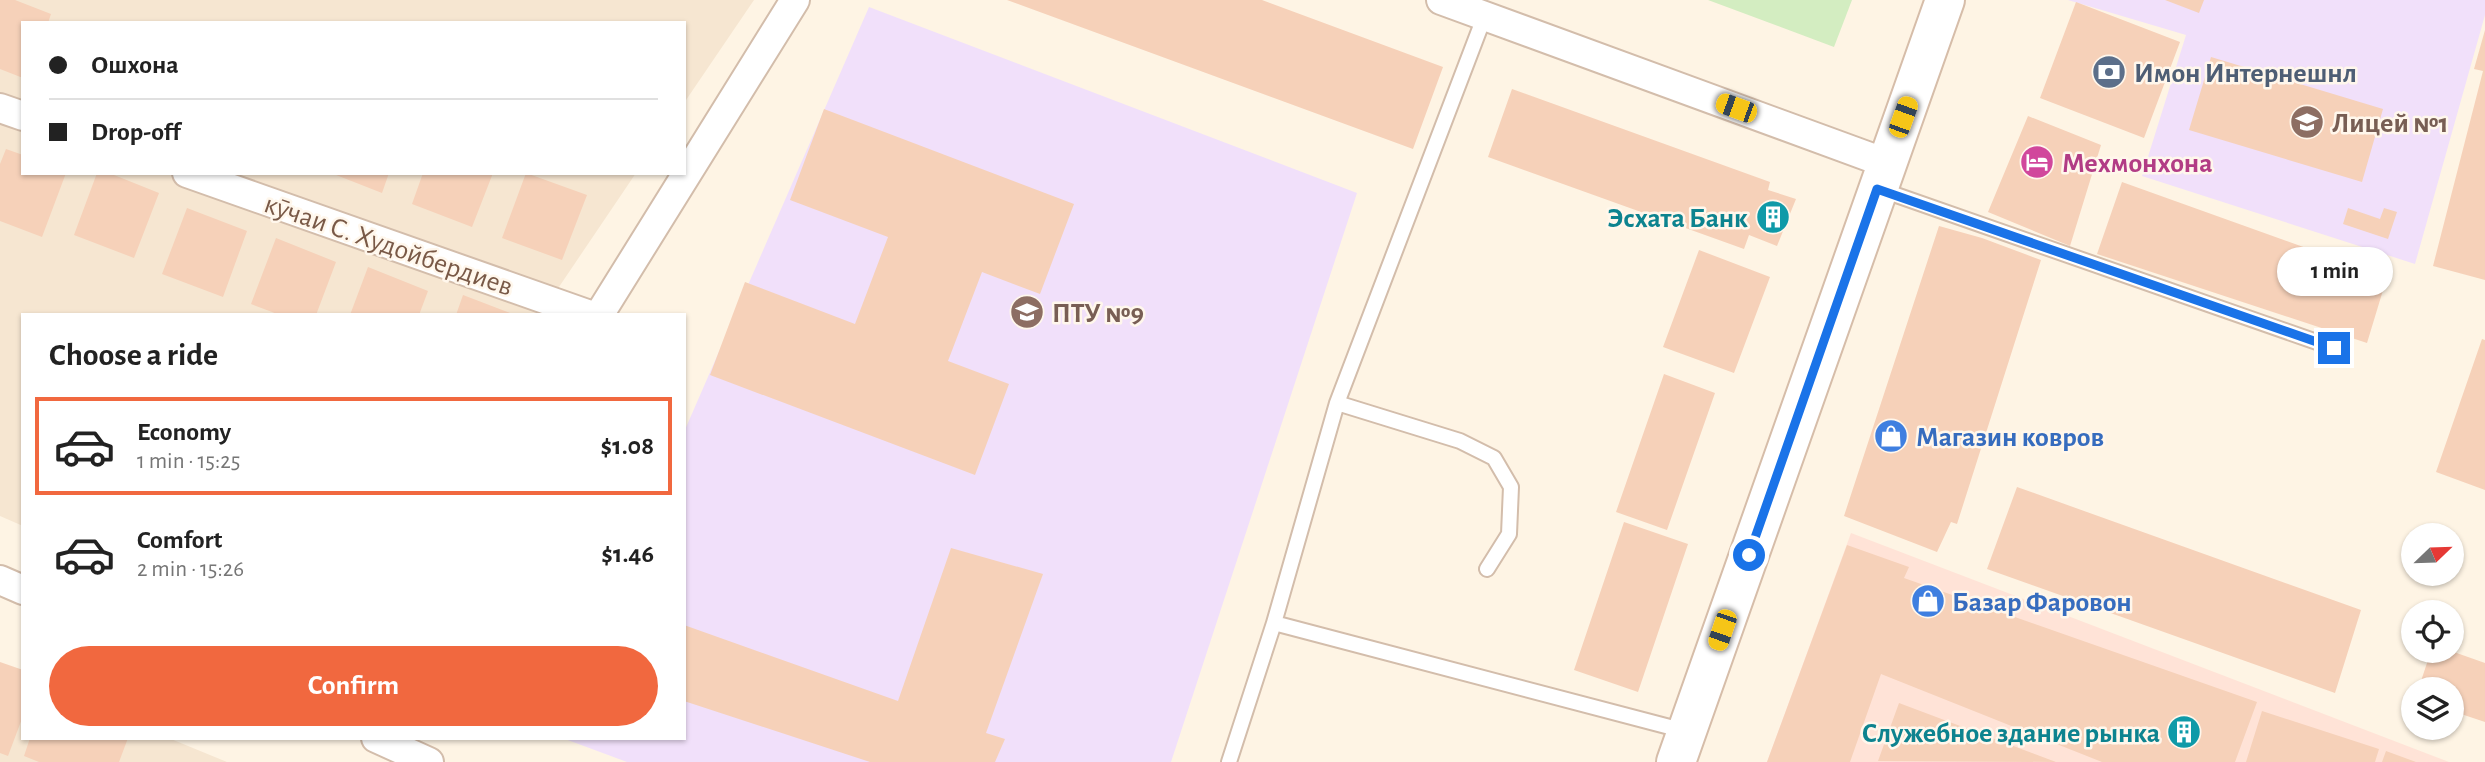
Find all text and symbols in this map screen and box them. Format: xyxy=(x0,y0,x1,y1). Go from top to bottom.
text: Ошхона xyxy=(91,52,179,78)
bank icon: Имон Интернешнл xyxy=(2090,53,2128,91)
place label: Имон Интернешнл xyxy=(2134,60,2357,88)
car xyxy=(1713,91,1760,125)
car xyxy=(1886,94,1921,140)
school or university icon: Лицей №1 xyxy=(2288,103,2326,141)
place label: Лицей №1 xyxy=(2332,110,2449,138)
text: Drop-off xyxy=(91,119,180,145)
hotel icon: Мехмонхона xyxy=(2018,143,2056,181)
place label: Мехмонхона xyxy=(2062,150,2212,178)
street label: кӯчаи С. Худойбердиев xyxy=(260,190,516,302)
building icon: Эсхата Банк xyxy=(1754,198,1792,236)
place label: Эсхата Банк xyxy=(1607,205,1748,233)
callout: 1 min xyxy=(2276,246,2392,296)
text: 1 min xyxy=(2311,260,2359,283)
school or university icon: ПТУ №9 xyxy=(1008,293,1046,331)
place label: ПТУ №9 xyxy=(1052,300,1144,328)
route end xyxy=(2318,332,2350,364)
text: Choose a ride xyxy=(49,339,218,371)
icon: car xyxy=(53,415,116,478)
shop icon: Магазин ковров xyxy=(1872,417,1910,455)
text: Economy xyxy=(137,419,231,445)
place label: Магазин ковров xyxy=(1916,424,2104,452)
text: $1.08 xyxy=(601,433,654,459)
text: 1 min · 15:25 xyxy=(137,450,240,473)
icon: car xyxy=(53,523,116,586)
north arrow xyxy=(2401,523,2464,586)
map controls xyxy=(2401,523,2464,740)
text: Comfort xyxy=(137,527,222,553)
route start xyxy=(1733,539,1765,571)
text: $1.46 xyxy=(601,541,654,567)
text: 2 min · 15:26 xyxy=(137,558,244,581)
shop icon: Базар Фаровон xyxy=(1909,582,1947,620)
place label: Базар Фаровон xyxy=(1952,589,2132,617)
button: locate xyxy=(2401,600,2464,663)
car xyxy=(1706,607,1739,653)
button: Confirm xyxy=(49,646,658,726)
button: layers xyxy=(2401,677,2464,740)
building icon: Служебное здание рынка xyxy=(2165,713,2203,751)
place label: Служебное здание рынка xyxy=(1862,720,2160,748)

